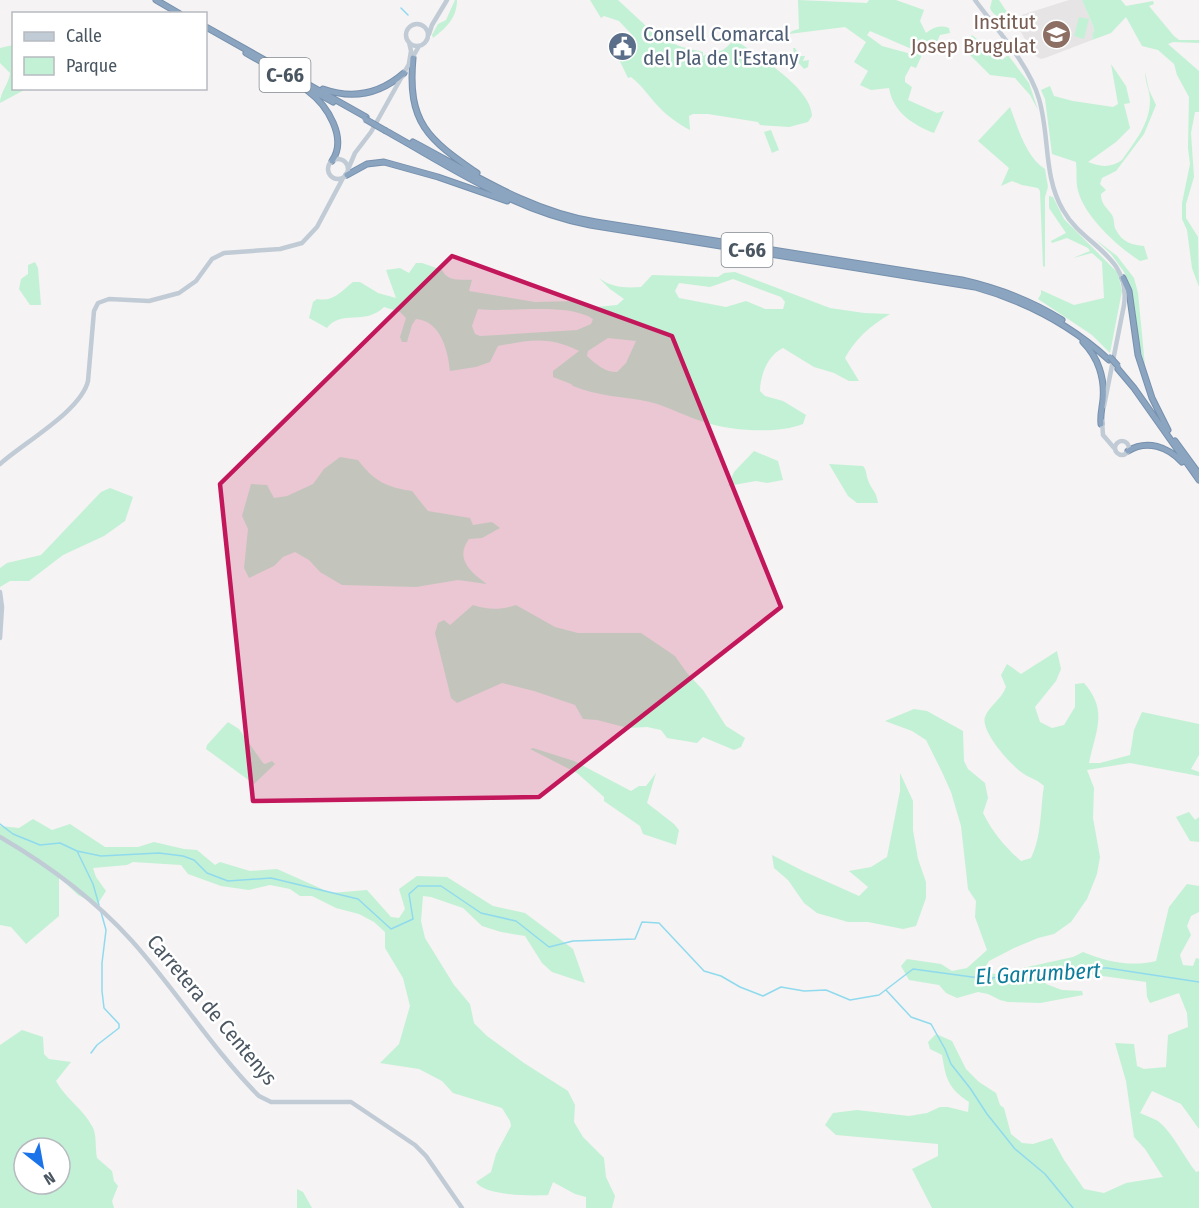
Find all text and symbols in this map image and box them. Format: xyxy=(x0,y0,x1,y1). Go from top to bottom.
place label: Institut Josep Brugulat xyxy=(911,9,1036,59)
legend xyxy=(12,12,207,90)
school or university icon: Institut Josep Brugulat xyxy=(1041,18,1073,50)
place label: Consell Comarcal del Pla de l'Estany xyxy=(643,21,799,71)
text: Calle xyxy=(66,25,102,47)
public building icon: Consell Comarcal del Pla de l'Estany xyxy=(606,30,638,62)
text: Parque xyxy=(66,55,117,77)
road number: C-66 xyxy=(260,58,310,92)
road number: C-66 xyxy=(722,233,772,267)
street label: Carretera de Centenys xyxy=(142,930,282,1091)
water label: El Garrumbert xyxy=(975,957,1102,990)
north arrow xyxy=(12,1136,72,1196)
text: N xyxy=(40,1168,58,1189)

